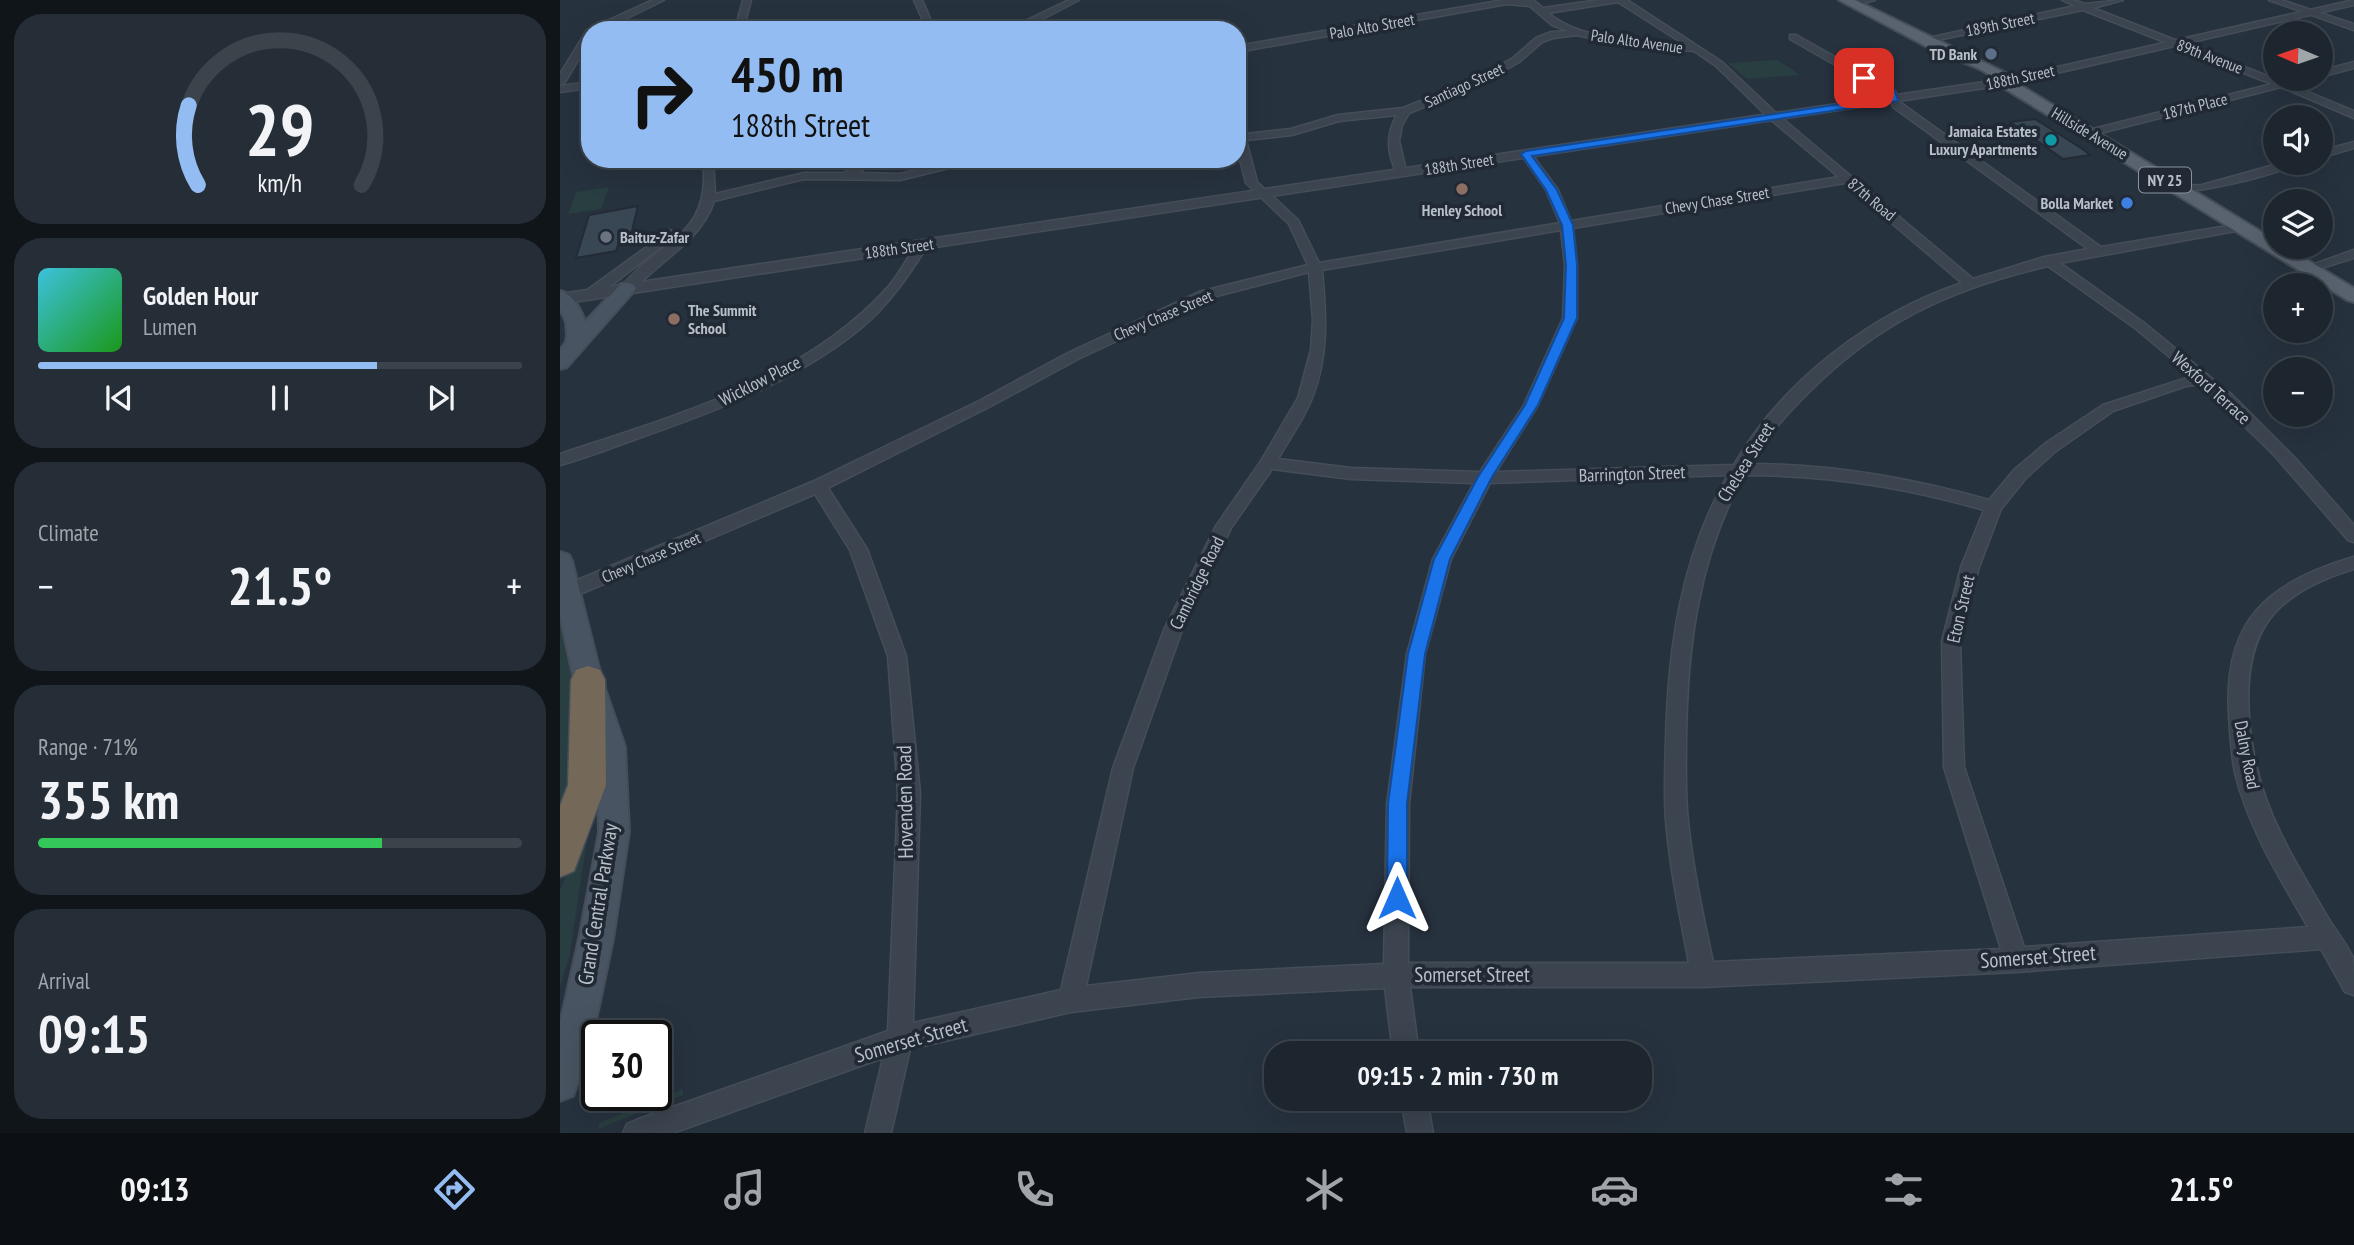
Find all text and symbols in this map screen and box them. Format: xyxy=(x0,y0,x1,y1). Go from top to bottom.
street label: 189th Street xyxy=(1964,7,2037,40)
street label: Palo Alto Street xyxy=(1328,9,1417,43)
north arrow xyxy=(2263,21,2333,91)
map controls xyxy=(2263,21,2333,427)
street label: Palo Alto Avenue xyxy=(1590,25,1684,57)
street label: 89th Avenue xyxy=(2174,34,2246,78)
text: 450 m xyxy=(731,42,844,106)
place label: TD Bank xyxy=(1930,44,1977,64)
marker: TD Bank xyxy=(1983,46,1999,62)
pin xyxy=(1834,48,1894,108)
icon: right xyxy=(616,49,707,140)
street label: Santiago Street xyxy=(1421,58,1507,112)
icon: arrive xyxy=(1845,59,1883,97)
street label: 188th Street xyxy=(1984,60,2057,94)
text: 29 xyxy=(245,81,315,175)
street label: 187th Place xyxy=(2161,88,2229,124)
street label: Hillside Avenue xyxy=(2048,102,2132,164)
text: 188th Street xyxy=(731,104,870,146)
button: sound xyxy=(2263,105,2333,175)
place label: Jamaica Estates Luxury Apartments xyxy=(1929,121,2037,159)
marker: Jamaica Estates Luxury Apartments xyxy=(2043,132,2059,148)
street label: 188th Street xyxy=(1423,149,1495,179)
text: km/h xyxy=(258,167,302,199)
road number: NY 25 xyxy=(2139,168,2191,192)
street label: 87th Road xyxy=(1844,173,1900,225)
marker: Henley School xyxy=(1454,181,1470,197)
street label: Chevy Chase Street xyxy=(1663,182,1771,218)
button: layers xyxy=(2263,189,2333,259)
place label: Bolla Market xyxy=(2041,193,2113,213)
marker: Bolla Market xyxy=(2119,195,2135,211)
place label: Henley School xyxy=(1422,200,1502,220)
place label: Baituz-Zafar xyxy=(620,227,690,247)
marker: Baituz-Zafar xyxy=(598,229,614,245)
street label: 188th Street xyxy=(863,233,935,263)
button: + xyxy=(2263,273,2333,343)
text: Golden Hour xyxy=(143,279,258,312)
street label: Chevy Chase Street xyxy=(1111,285,1216,345)
place label: The Summit School xyxy=(688,300,757,338)
marker: The Summit School xyxy=(666,311,682,327)
text: Lumen xyxy=(143,312,197,341)
street label: Wexford Terrace xyxy=(2167,346,2256,429)
street label: Wicklow Place xyxy=(715,350,804,411)
button: − xyxy=(2263,357,2333,427)
icon: previous xyxy=(100,379,138,417)
icon: pause xyxy=(261,379,299,417)
icon: next xyxy=(422,379,460,417)
street label: Chelsea Street xyxy=(1712,418,1779,506)
street label: Barrington Street xyxy=(1578,460,1686,487)
text: Climate xyxy=(38,518,99,547)
street label: Chevy Chase Street xyxy=(599,527,704,587)
street label: Cambridge Road xyxy=(1164,532,1229,633)
text: 21.5° xyxy=(228,552,332,619)
text: − xyxy=(38,561,54,610)
text: + xyxy=(506,561,522,610)
street label: Eton Street xyxy=(1942,573,1980,645)
street label: Dalny Road xyxy=(2230,719,2265,791)
text: Range · 71% xyxy=(38,732,138,761)
street label: Hovenden Road xyxy=(890,745,919,859)
text: 355 km xyxy=(38,766,179,833)
street label: Grand Central Parkway xyxy=(571,821,624,987)
position arrow xyxy=(1360,861,1434,935)
street label: Somerset Street xyxy=(1979,939,2097,974)
street label: Somerset Street xyxy=(1414,961,1530,988)
text: Arrival xyxy=(38,966,90,995)
text: 09:15 xyxy=(38,1000,150,1067)
street label: Somerset Street xyxy=(852,1011,970,1068)
speed limit sign: 30 xyxy=(581,1020,672,1111)
text: 09:15 · 2 min · 730 m xyxy=(1358,1059,1558,1092)
icon: directions xyxy=(430,1165,479,1214)
icon: music xyxy=(720,1165,769,1214)
icon: phone xyxy=(1010,1165,1059,1214)
icon: climate xyxy=(1300,1165,1349,1214)
icon: car xyxy=(1590,1165,1639,1214)
icon: filters xyxy=(1879,1165,1928,1214)
text: 09:13 xyxy=(120,1168,190,1210)
text: 21.5° xyxy=(2169,1168,2234,1210)

